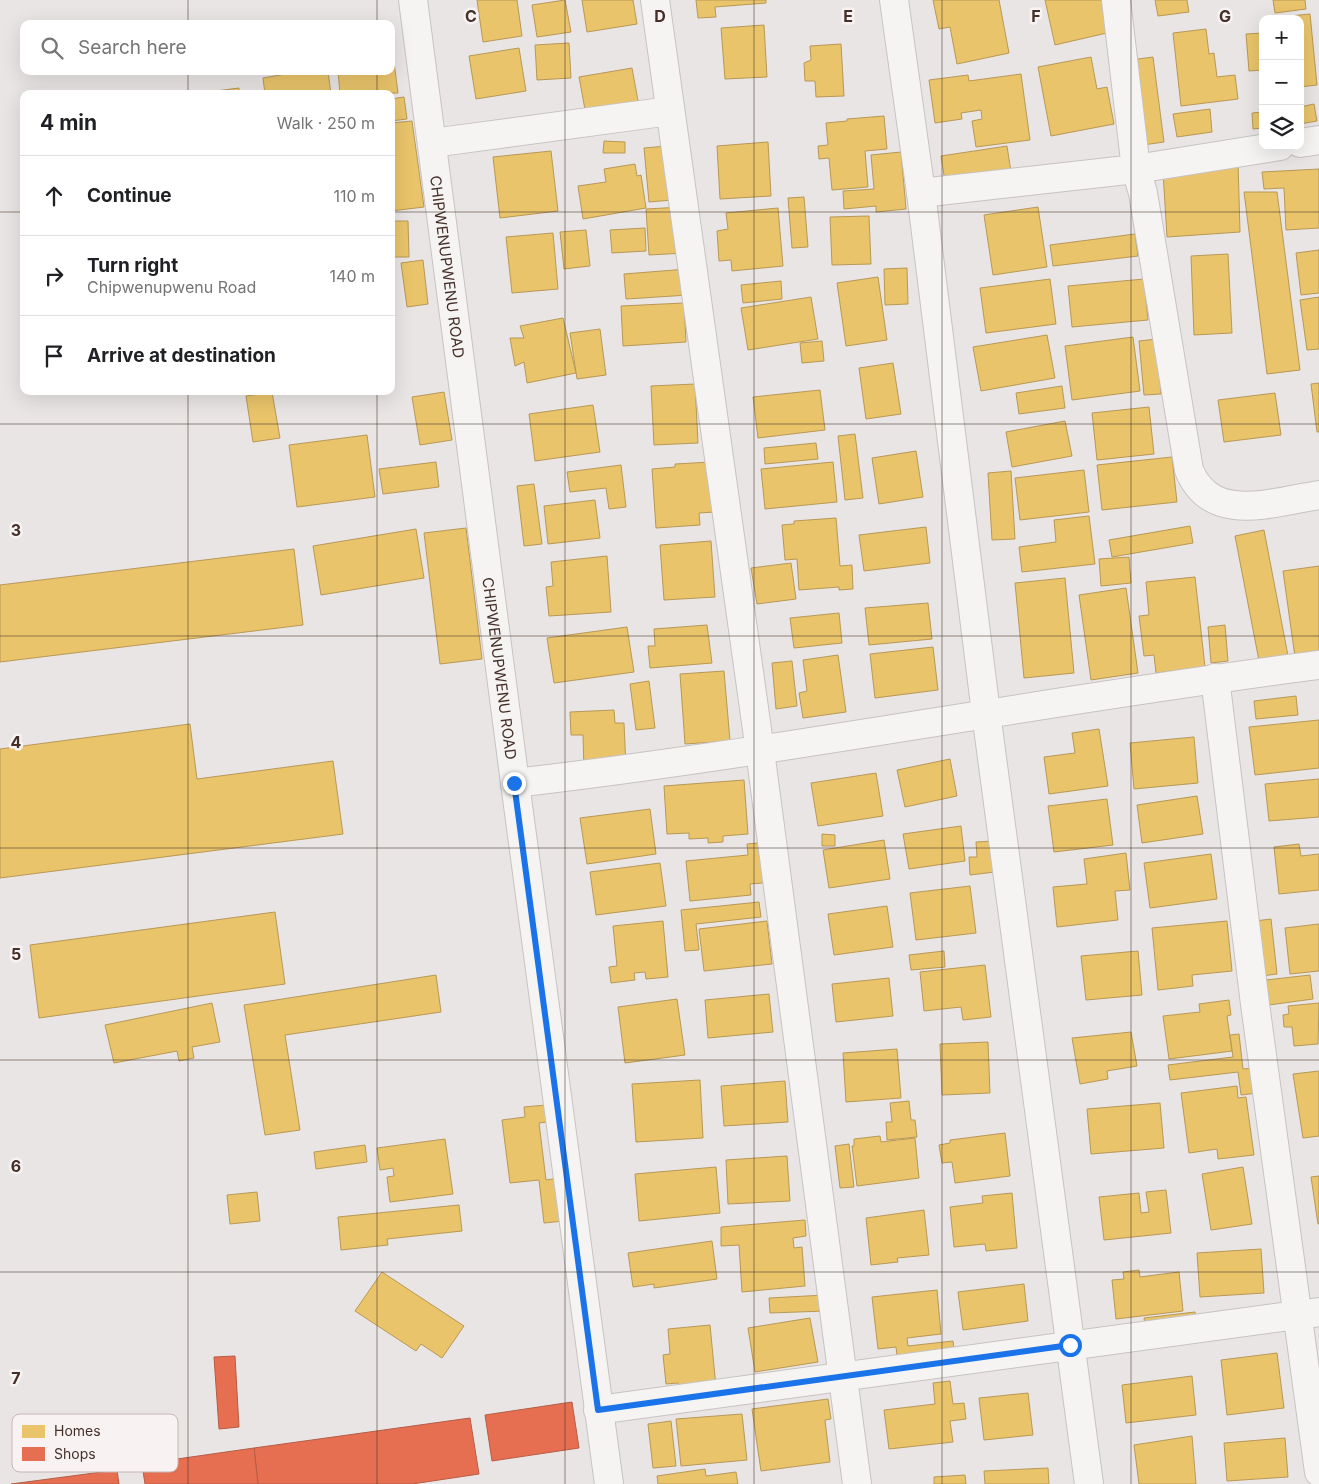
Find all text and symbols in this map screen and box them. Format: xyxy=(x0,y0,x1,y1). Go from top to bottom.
text: C xyxy=(465,6,477,26)
text: D xyxy=(654,6,666,26)
text: E xyxy=(843,6,853,26)
text: F xyxy=(1031,6,1041,26)
text: G xyxy=(1219,6,1231,26)
map controls xyxy=(1259,15,1304,150)
button: + xyxy=(1259,15,1304,60)
search box xyxy=(20,20,395,75)
icon: search xyxy=(38,34,66,62)
text: Search here xyxy=(78,36,187,59)
button: − xyxy=(1259,60,1304,105)
button: layers xyxy=(1259,105,1304,150)
text: 4 min xyxy=(40,110,97,135)
text: Walk · 250 m xyxy=(277,113,375,133)
street label: CHIPWENUPWENU ROAD xyxy=(426,174,469,359)
icon: ahead xyxy=(40,182,68,210)
text: Continue xyxy=(87,184,172,207)
text: 110 m xyxy=(333,186,375,206)
text: Turn right xyxy=(87,254,178,277)
icon: right xyxy=(40,262,68,290)
text: 140 m xyxy=(330,266,375,286)
text: Chipwenupwenu Road xyxy=(87,277,256,297)
icon: arrive xyxy=(40,342,68,370)
text: Arrive at destination xyxy=(87,344,276,367)
text: 3 xyxy=(11,520,21,540)
street label: CHIPWENUPWENU ROAD xyxy=(479,576,521,761)
text: 4 xyxy=(11,732,22,752)
route end xyxy=(503,772,526,795)
text: 5 xyxy=(11,944,21,964)
text: 6 xyxy=(11,1156,21,1176)
route start xyxy=(1059,1334,1082,1357)
text: 7 xyxy=(11,1368,21,1388)
legend xyxy=(12,1414,178,1472)
text: Homes xyxy=(54,1422,101,1439)
text: Shops xyxy=(54,1445,96,1462)

